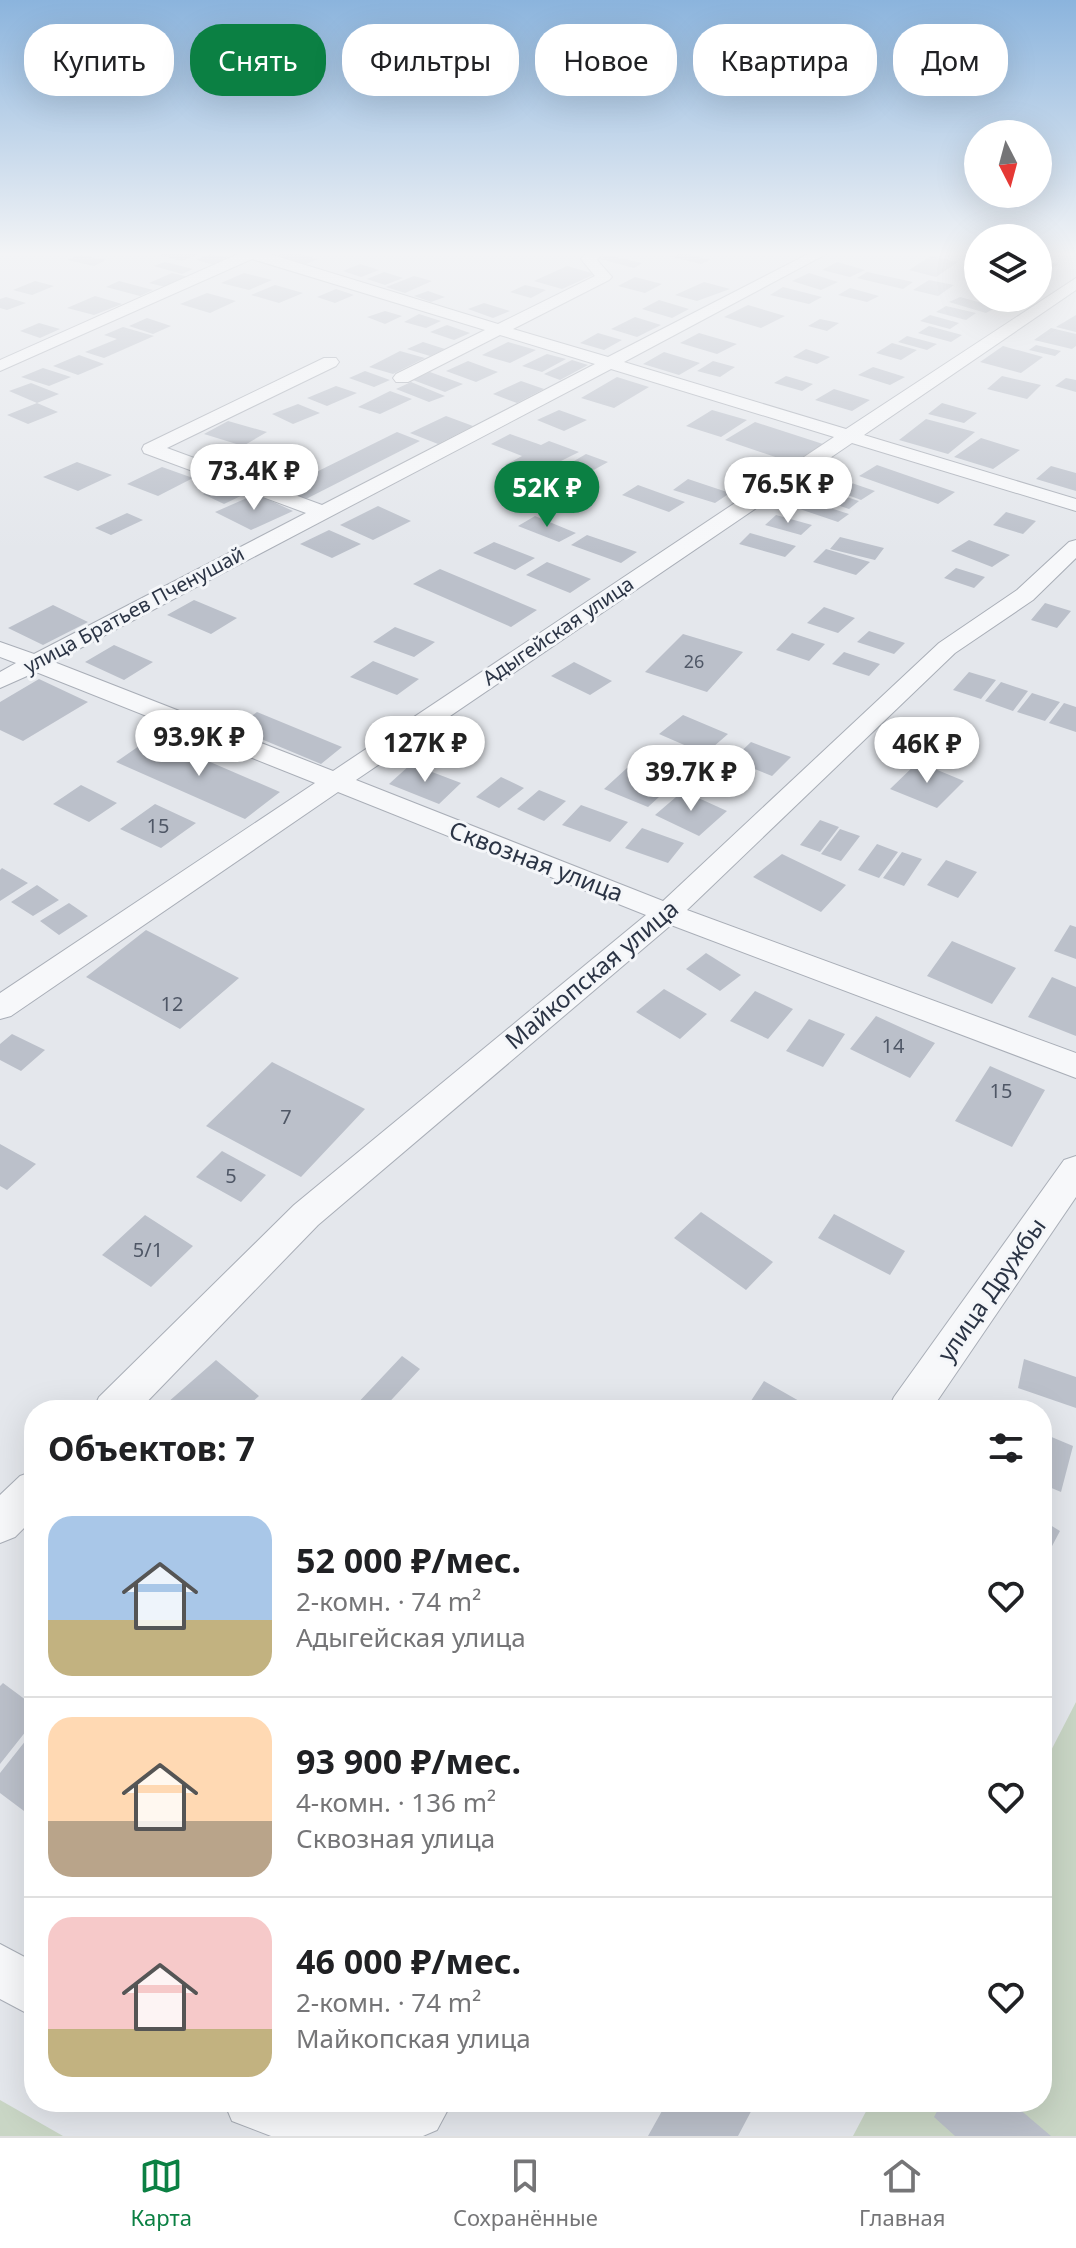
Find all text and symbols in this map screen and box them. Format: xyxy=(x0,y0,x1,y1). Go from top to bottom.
chip: Купить xyxy=(24,24,174,96)
chip: Снять xyxy=(190,24,326,96)
chip: Фильтры xyxy=(342,24,519,96)
chip: Новое xyxy=(535,24,677,96)
chip: Квартира xyxy=(693,24,877,96)
chip: Дом xyxy=(893,24,1008,96)
north arrow xyxy=(964,120,1052,208)
map controls xyxy=(964,120,1052,312)
button: layers xyxy=(964,224,1052,312)
pin: 73.4K ₽ xyxy=(180,444,328,512)
text: 73.4K ₽ xyxy=(208,452,300,488)
pin: 76.5K ₽ xyxy=(714,457,862,525)
pin: 52K ₽ xyxy=(491,461,603,529)
text: 76.5K ₽ xyxy=(742,465,834,501)
text: 52K ₽ xyxy=(512,469,582,505)
street label: улица Братьев Пченушай xyxy=(19,540,249,679)
street label: Адыгейская улица xyxy=(477,570,639,691)
house number: 26 xyxy=(684,649,704,673)
pin: 93.9K ₽ xyxy=(125,710,273,778)
pin: 127K ₽ xyxy=(360,716,490,784)
pin: 46K ₽ xyxy=(871,717,983,785)
text: 93.9K ₽ xyxy=(153,718,245,754)
text: 127K ₽ xyxy=(383,724,467,760)
text: 46K ₽ xyxy=(892,725,962,761)
pin: 39.7K ₽ xyxy=(617,745,765,813)
text: 39.7K ₽ xyxy=(645,753,737,789)
house number: 15 xyxy=(147,812,169,839)
street label: Сквозная улица xyxy=(445,812,628,909)
street label: Майкопская улица xyxy=(497,892,685,1056)
house number: 12 xyxy=(161,990,183,1017)
house number: 14 xyxy=(882,1032,905,1059)
house number: 15 xyxy=(990,1077,1012,1104)
house number: 7 xyxy=(280,1103,292,1130)
house number: 5 xyxy=(225,1162,237,1189)
street label: улица Дружбы xyxy=(929,1211,1053,1368)
house number: 5/1 xyxy=(133,1236,163,1263)
text: Объектов: 7 xyxy=(48,1425,255,1471)
icon: filters xyxy=(984,1426,1028,1470)
text: 52 000 ₽/мес. xyxy=(296,1537,521,1583)
icon: home xyxy=(112,1548,208,1644)
icon: heart xyxy=(984,1574,1028,1618)
text: 2-комн. · 74 m² xyxy=(296,1583,481,1619)
text: Адыгейская улица xyxy=(296,1619,526,1655)
text: 93 900 ₽/мес. xyxy=(296,1738,521,1784)
icon: home xyxy=(112,1749,208,1845)
icon: heart xyxy=(984,1775,1028,1819)
text: 4-комн. · 136 m² xyxy=(296,1784,496,1820)
text: Сквозная улица xyxy=(296,1820,495,1856)
text: 46 000 ₽/мес. xyxy=(296,1938,521,1984)
icon: home xyxy=(112,1949,208,2045)
icon: heart xyxy=(984,1975,1028,2019)
text: 2-комн. · 74 m² xyxy=(296,1984,481,2020)
text: Майкопская улица xyxy=(296,2020,531,2056)
tab: Карта xyxy=(131,2154,192,2232)
tab: Сохранённые xyxy=(453,2154,598,2232)
tab: Главная xyxy=(859,2154,945,2232)

